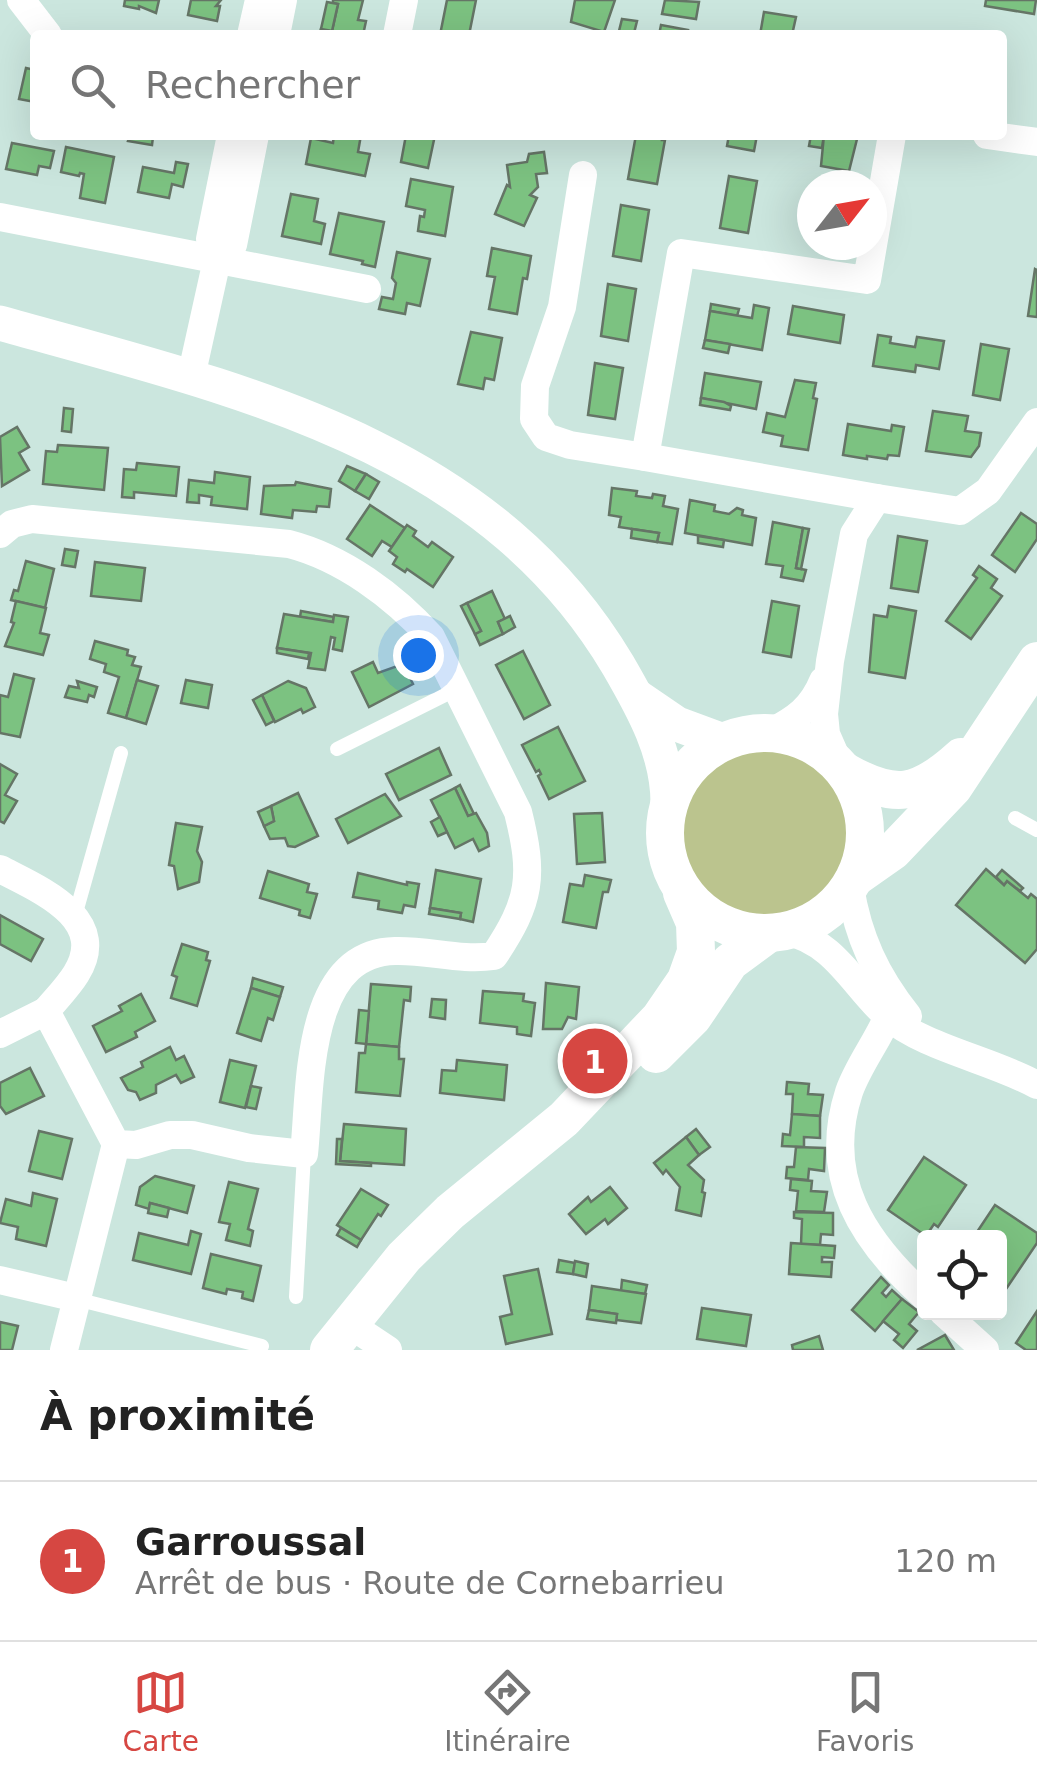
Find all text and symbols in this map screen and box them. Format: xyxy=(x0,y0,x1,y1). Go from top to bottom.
search box xyxy=(30,30,1007,140)
icon: search xyxy=(65,58,120,113)
text: Rechercher xyxy=(145,63,360,107)
north arrow xyxy=(797,170,887,260)
your location xyxy=(393,630,444,681)
pin: 1 xyxy=(562,1024,628,1098)
map controls xyxy=(917,1230,1007,1320)
button: locate xyxy=(917,1230,1007,1320)
text: À proximité xyxy=(40,1391,315,1440)
text: Garroussal xyxy=(135,1520,366,1564)
text: 1 xyxy=(61,1542,84,1580)
text: 120 m xyxy=(895,1542,997,1580)
text: Arrêt de bus · Route de Cornebarrieu xyxy=(135,1564,725,1602)
tab: Carte xyxy=(123,1665,199,1758)
tab: Itinéraire xyxy=(444,1665,571,1758)
tab: Favoris xyxy=(816,1665,914,1758)

